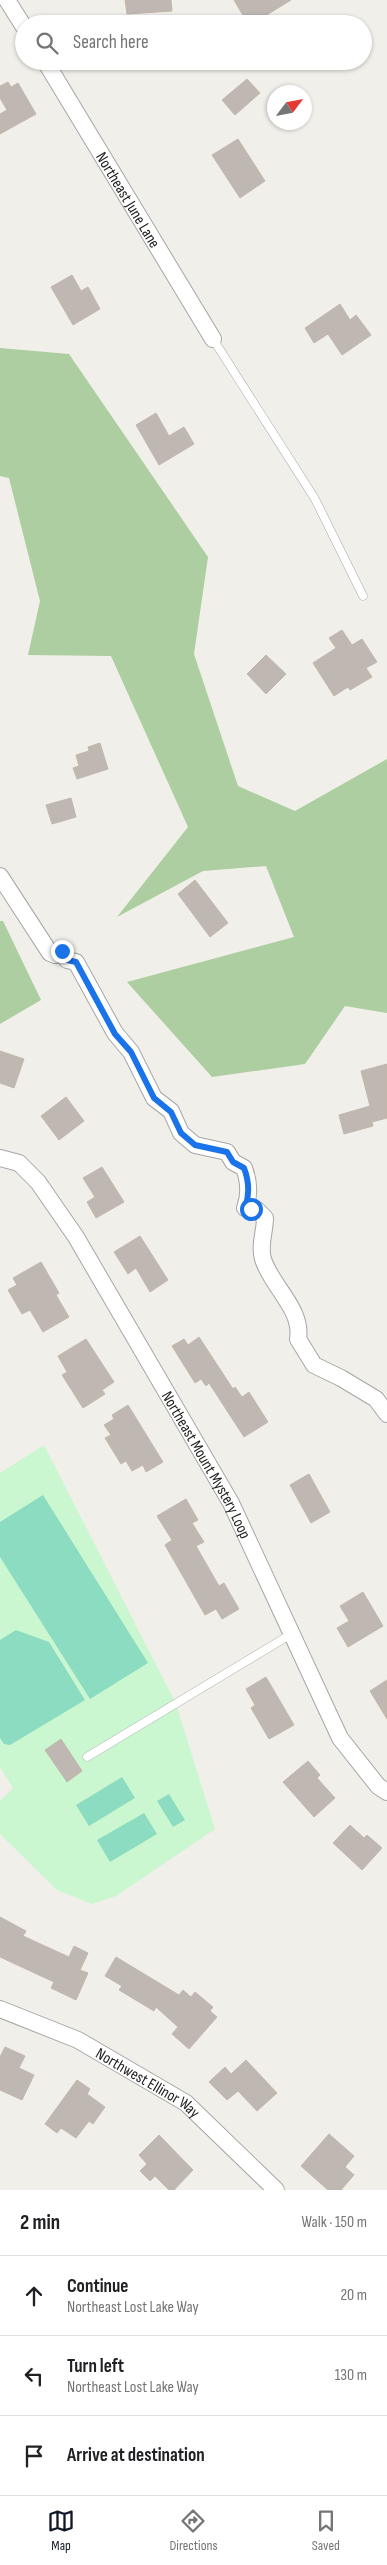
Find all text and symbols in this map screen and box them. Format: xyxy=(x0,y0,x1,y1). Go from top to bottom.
search box xyxy=(15,15,372,70)
icon: search xyxy=(33,29,61,57)
text: Search here xyxy=(73,31,149,54)
north arrow xyxy=(267,85,312,130)
street label: Northeast June Lane xyxy=(91,149,164,252)
route end xyxy=(51,940,74,963)
route start xyxy=(240,1198,263,1221)
street label: Northeast Mount Mystery Loop xyxy=(157,1388,254,1542)
street label: Northwest Ellinor Way xyxy=(92,2045,203,2122)
text: 2 min xyxy=(20,2210,60,2235)
text: Walk · 150 m xyxy=(302,2213,367,2232)
text: Continue xyxy=(67,2275,128,2298)
icon: ahead xyxy=(20,2282,48,2310)
text: 20 m xyxy=(340,2286,367,2305)
text: Northeast Lost Lake Way xyxy=(67,2298,199,2317)
text: Turn left xyxy=(67,2355,124,2378)
icon: left xyxy=(20,2362,48,2390)
text: 130 m xyxy=(335,2366,367,2385)
text: Northeast Lost Lake Way xyxy=(67,2378,199,2397)
icon: arrive xyxy=(20,2442,48,2470)
text: Arrive at destination xyxy=(67,2444,205,2467)
tab: Map xyxy=(47,2507,75,2554)
tab: Directions xyxy=(169,2507,218,2554)
tab: Saved xyxy=(312,2507,340,2554)

